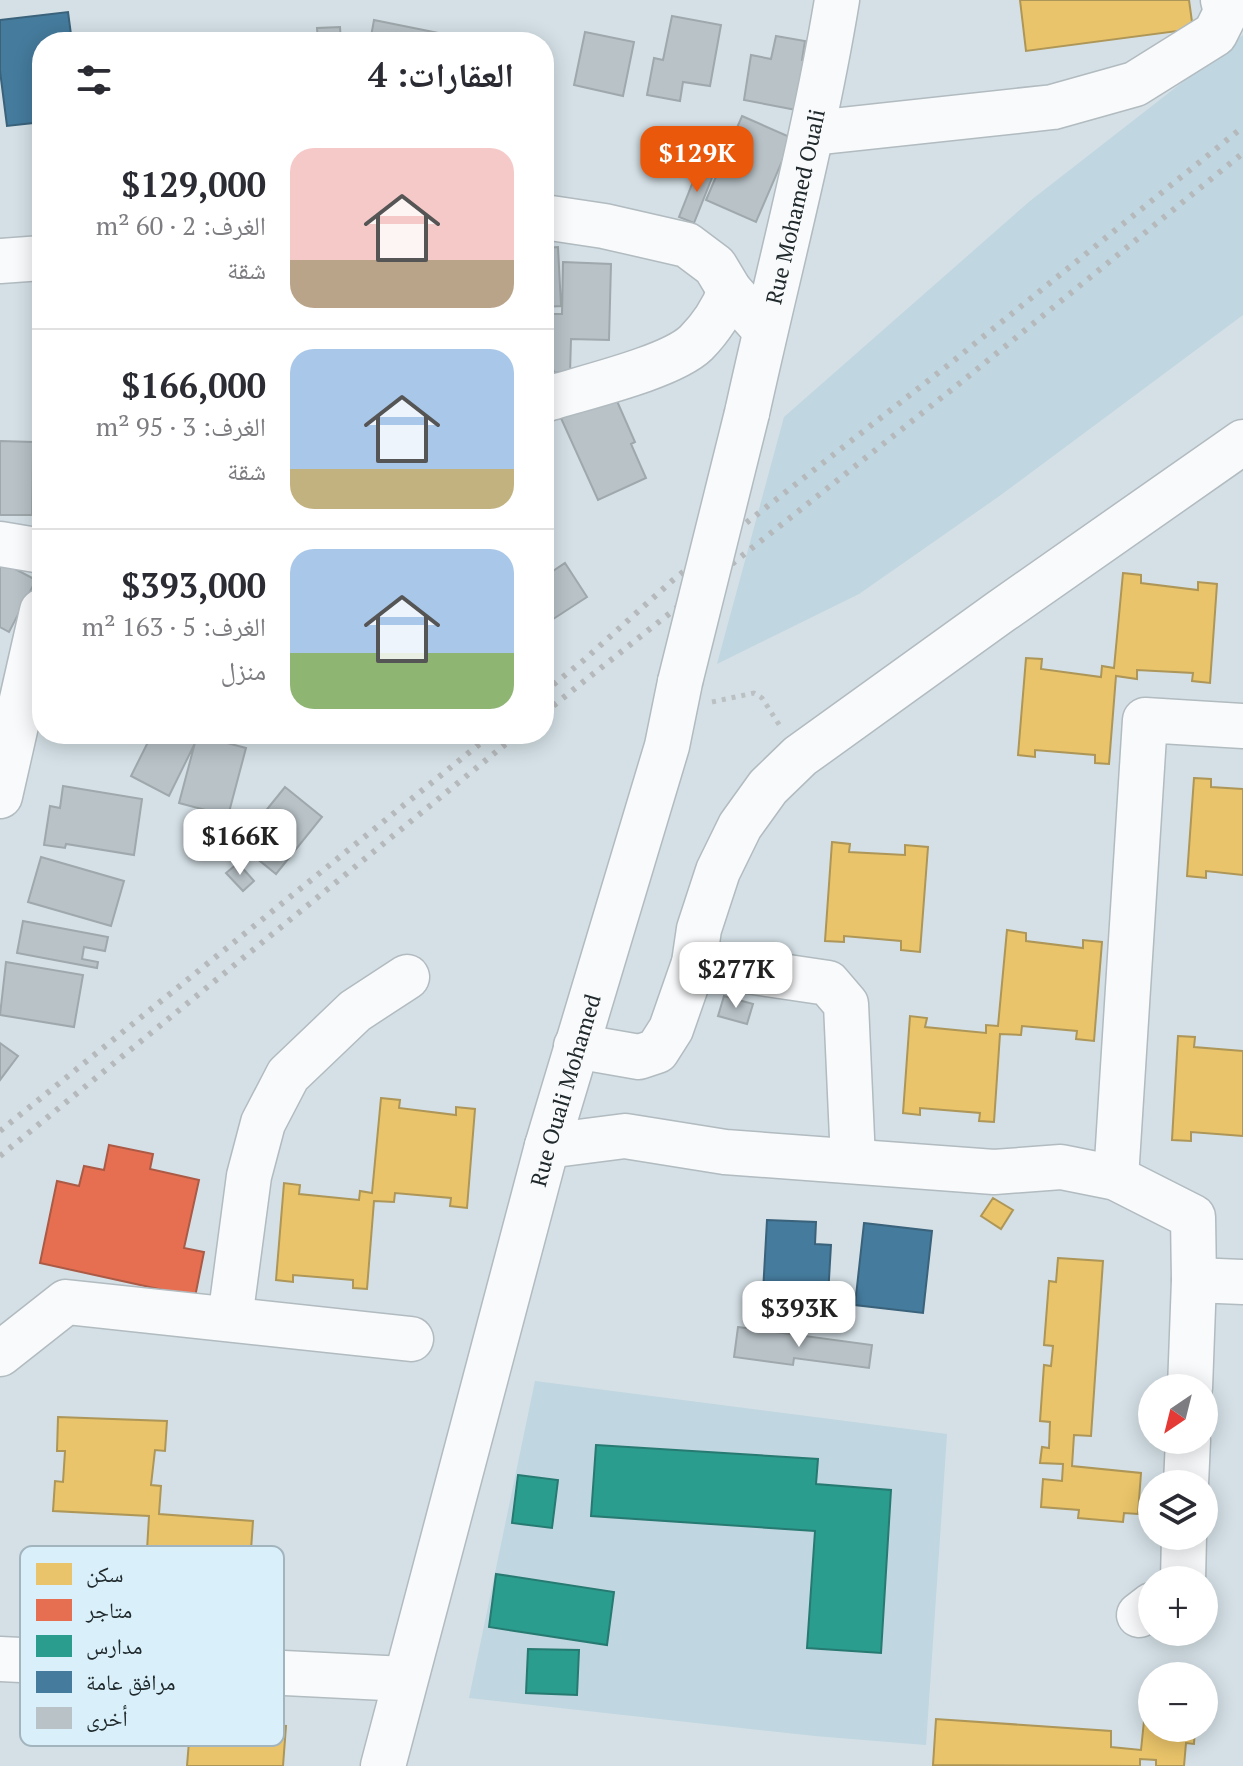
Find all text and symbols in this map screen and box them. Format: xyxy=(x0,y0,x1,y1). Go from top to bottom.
text: العقارات: 4 xyxy=(368,52,514,97)
icon: filters xyxy=(72,58,116,102)
street label: Rue Mohamed Ouali xyxy=(758,106,831,307)
pin: $129K xyxy=(641,126,753,194)
text: $129K xyxy=(658,135,736,169)
text: $129,000 xyxy=(121,162,266,207)
icon: home xyxy=(354,180,450,276)
text: الغرف: 2 · 60 m² xyxy=(96,208,266,242)
text: شقة xyxy=(227,252,266,286)
text: $166,000 xyxy=(121,363,266,408)
icon: home xyxy=(354,381,450,477)
text: الغرف: 3 · 95 m² xyxy=(96,409,266,443)
text: شقة xyxy=(227,453,266,487)
text: $393,000 xyxy=(121,563,266,608)
icon: home xyxy=(354,581,450,677)
text: الغرف: 5 · 163 m² xyxy=(82,609,266,643)
text: منزل xyxy=(221,653,266,687)
pin: $166K xyxy=(184,809,296,877)
text: $166K xyxy=(201,818,279,852)
pin: $277K xyxy=(680,942,792,1010)
text: $277K xyxy=(697,951,775,985)
street label: Rue Ouali Mohamed xyxy=(522,990,606,1189)
pin: $393K xyxy=(743,1281,855,1349)
text: $393K xyxy=(760,1290,838,1324)
north arrow xyxy=(1138,1374,1218,1454)
map controls xyxy=(1138,1374,1218,1742)
button: layers xyxy=(1138,1470,1218,1550)
legend xyxy=(20,1546,284,1746)
text: سكن xyxy=(86,1559,123,1588)
button: + xyxy=(1138,1566,1218,1646)
text: متاجر xyxy=(85,1595,132,1624)
text: مدارس xyxy=(86,1631,142,1660)
button: − xyxy=(1138,1662,1218,1742)
text: مرافق عامة xyxy=(86,1667,176,1696)
text: أخرى xyxy=(86,1703,128,1732)

